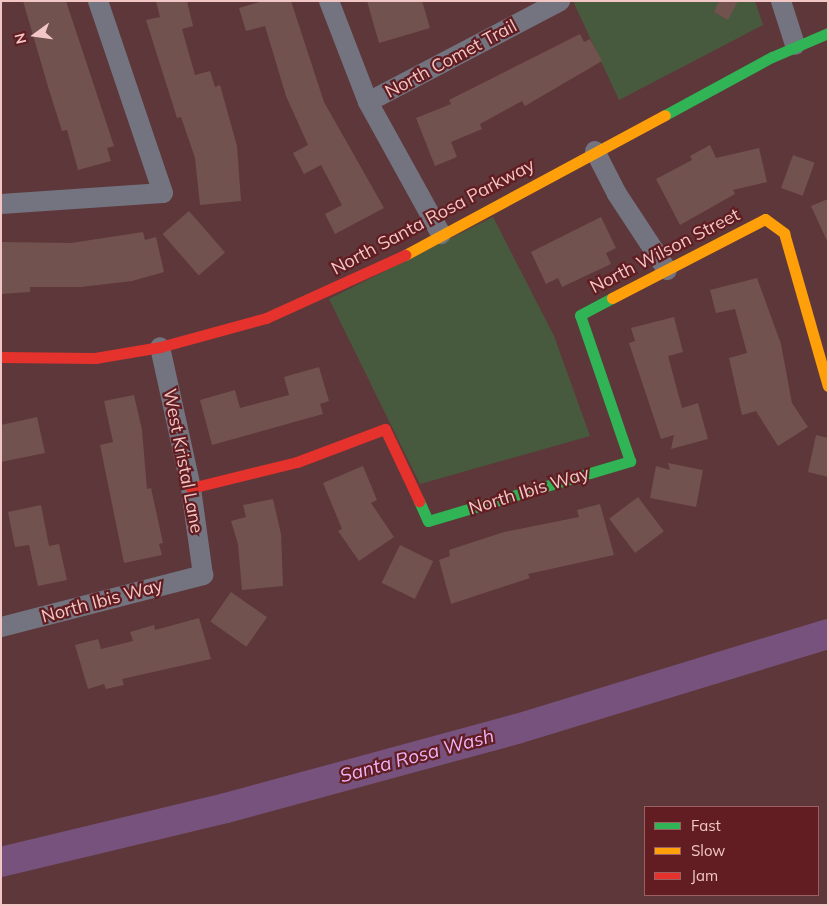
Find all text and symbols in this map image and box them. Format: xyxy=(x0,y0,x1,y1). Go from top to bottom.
north arrow xyxy=(10,10,60,60)
street label: North Comet Trail xyxy=(381,15,521,103)
text: N xyxy=(10,31,30,46)
street label: North Santa Rosa Parkway xyxy=(328,154,538,280)
street label: North Wilson Street xyxy=(587,204,743,298)
street label: West Kristal Lane xyxy=(158,387,208,535)
street label: North Ibis Way xyxy=(466,462,592,520)
street label: North Ibis Way xyxy=(39,574,165,628)
water label: Santa Rosa Wash xyxy=(337,724,497,788)
legend xyxy=(644,806,819,896)
text: Fast xyxy=(691,816,721,835)
text: Slow xyxy=(691,841,725,860)
text: Jam xyxy=(691,866,718,885)

